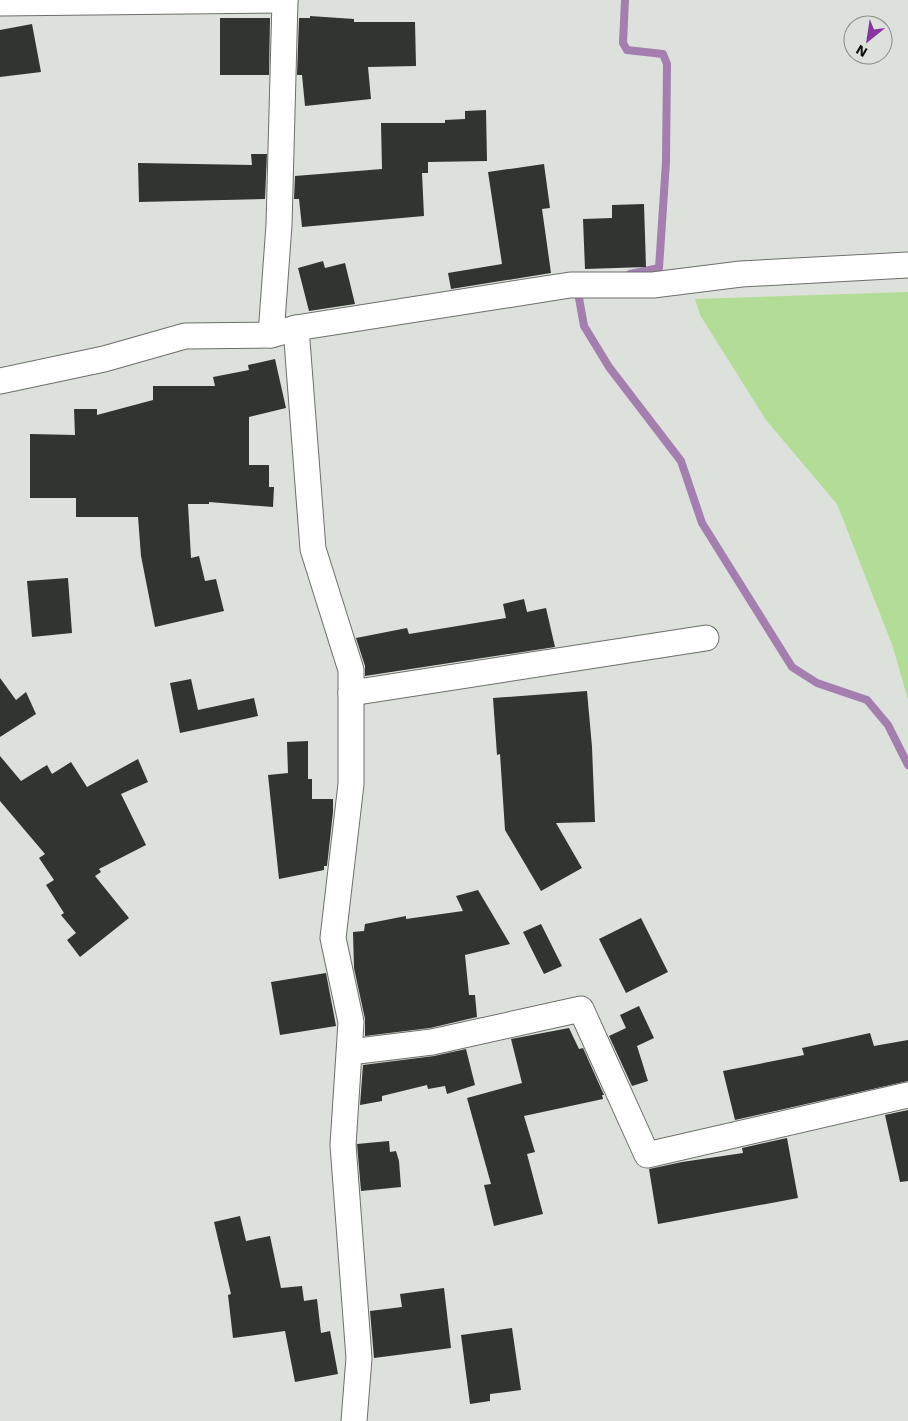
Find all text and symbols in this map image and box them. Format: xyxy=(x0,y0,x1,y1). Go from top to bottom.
north arrow xyxy=(843,15,893,65)
text: N xyxy=(853,42,870,61)

